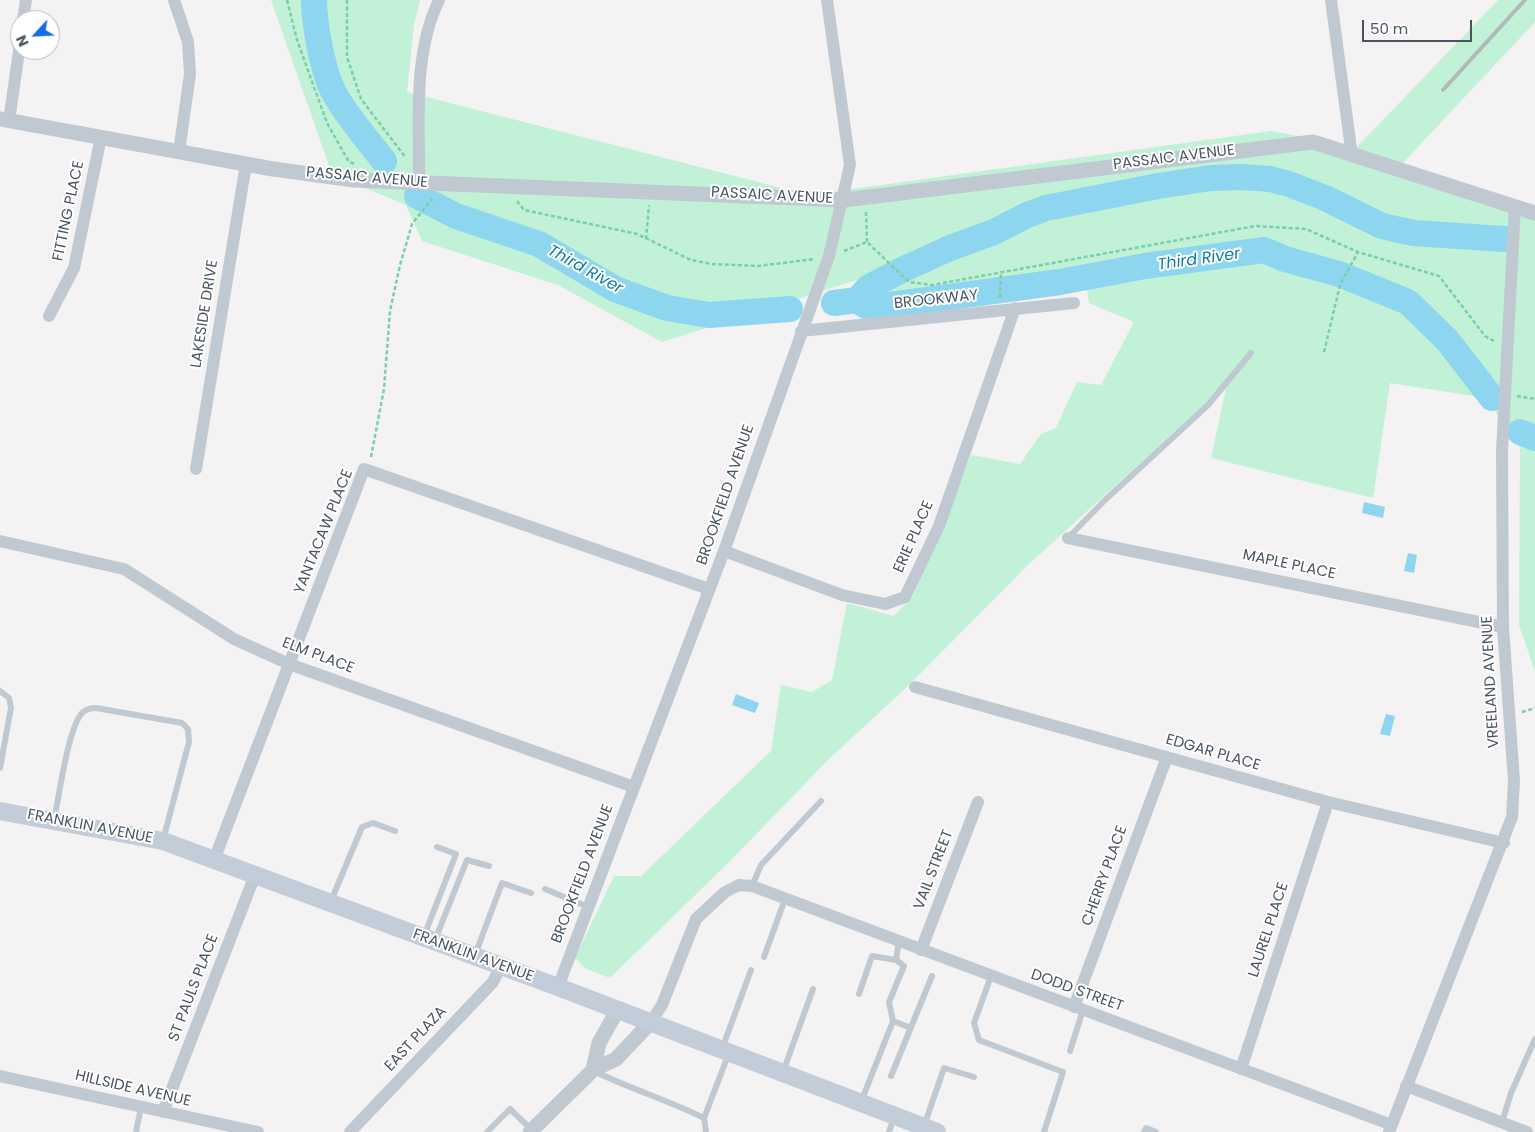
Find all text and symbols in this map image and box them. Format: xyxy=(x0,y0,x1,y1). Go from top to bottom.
north arrow xyxy=(10,10,60,60)
scale bar xyxy=(1365,10,1475,42)
text: 50 m xyxy=(1370,18,1408,39)
text: N xyxy=(11,32,34,50)
street label: PASSAIC AVENUE xyxy=(1112,142,1236,174)
street label: FITTING PLACE xyxy=(50,159,88,263)
street label: PASSAIC AVENUE xyxy=(305,164,429,192)
street label: PASSAIC AVENUE xyxy=(711,184,833,208)
water label: Third River xyxy=(544,242,626,298)
water label: Third River xyxy=(1157,245,1241,275)
street label: LAKESIDE DRIVE xyxy=(188,259,222,369)
street label: BROOKWAY xyxy=(893,287,979,313)
street label: BROOKFIELD AVENUE xyxy=(694,422,758,568)
street label: YANTACAW PLACE xyxy=(291,467,357,597)
street label: ERIE PLACE xyxy=(890,498,938,576)
street label: MAPLE PLACE xyxy=(1241,546,1337,584)
street label: VREELAND AVENUE xyxy=(1479,615,1503,749)
street label: ELM PLACE xyxy=(279,634,357,678)
street label: EDGAR PLACE xyxy=(1164,731,1262,775)
street label: BROOKFIELD AVENUE xyxy=(548,802,618,946)
street label: FRANKLIN AVENUE xyxy=(26,806,154,848)
street label: CHERRY PLACE xyxy=(1079,823,1131,929)
street label: VAIL STREET xyxy=(911,828,957,912)
street label: LAUREL PLACE xyxy=(1245,880,1293,980)
street label: FRANKLIN AVENUE xyxy=(410,926,536,986)
street label: ST PAULS PLACE xyxy=(165,932,223,1044)
street label: DODD STREET xyxy=(1028,966,1126,1016)
street label: EAST PLAZA xyxy=(381,1003,451,1075)
street label: HILLSIDE AVENUE xyxy=(73,1067,193,1111)

